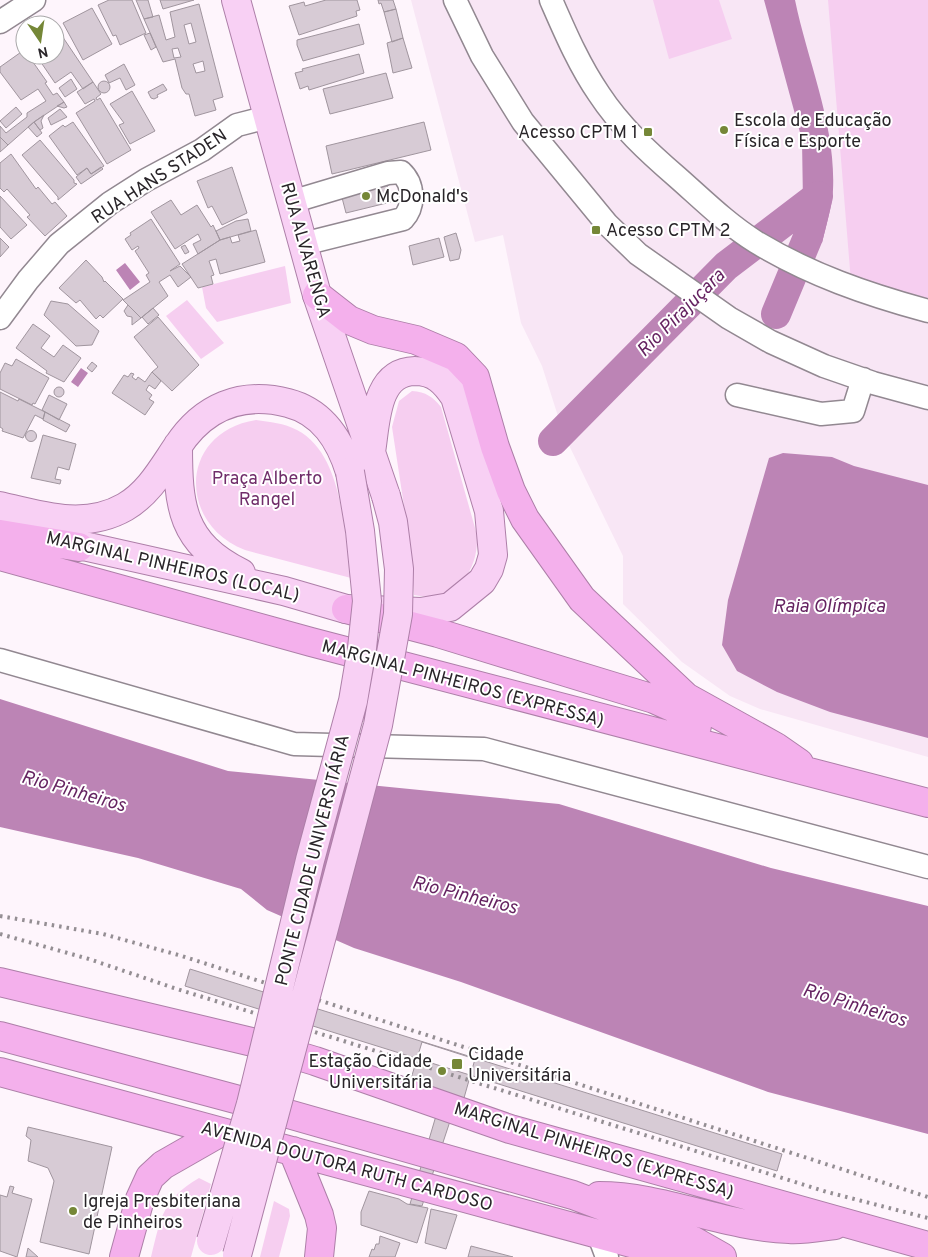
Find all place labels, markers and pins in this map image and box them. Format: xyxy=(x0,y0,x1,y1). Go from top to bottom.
place label: Escola de Educação Física e Esporte xyxy=(734,110,892,154)
place label: Acesso CPTM 1 xyxy=(518,122,638,145)
marker: Escola de Educação Física e Esporte xyxy=(718,124,730,136)
marker: Acesso CPTM 1 xyxy=(642,126,654,138)
place label: McDonald's xyxy=(376,186,468,209)
marker: McDonald's xyxy=(360,190,372,202)
place label: Acesso CPTM 2 xyxy=(606,220,730,243)
marker: Acesso CPTM 2 xyxy=(590,224,602,236)
place label: Cidade Universitária xyxy=(468,1044,571,1088)
place label: Estação Cidade Universitária xyxy=(308,1051,432,1095)
marker: Cidade Universitária xyxy=(450,1057,464,1071)
marker: Estação Cidade Universitária xyxy=(436,1065,448,1077)
place label: Igreja Presbiteriana de Pinheiros xyxy=(83,1191,241,1235)
marker: Igreja Presbiteriana de Pinheiros xyxy=(67,1205,79,1217)

